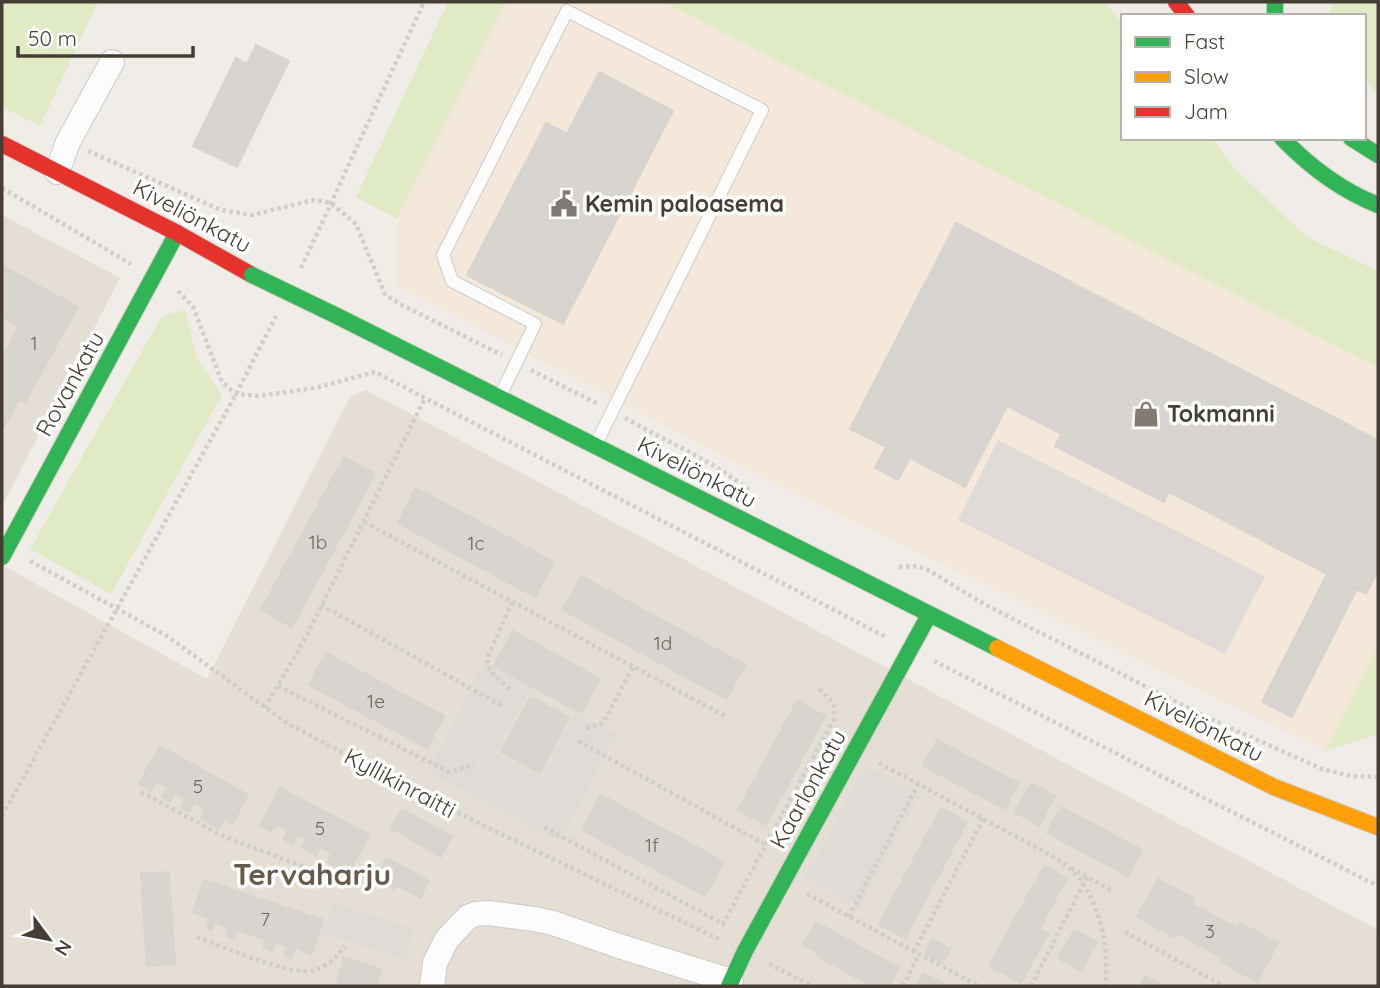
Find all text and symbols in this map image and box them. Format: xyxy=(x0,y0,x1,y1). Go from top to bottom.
scale bar xyxy=(18,14,192,58)
legend xyxy=(1121,14,1366,140)
text: 50 m xyxy=(28,25,77,51)
text: Fast xyxy=(1184,28,1225,54)
text: Slow xyxy=(1184,63,1229,89)
text: Jam xyxy=(1184,98,1228,124)
street label: Kiveliönkatu xyxy=(128,172,256,259)
public building icon: Kemin paloasema xyxy=(549,189,579,219)
place label: Kemin paloasema xyxy=(585,189,784,218)
street label: Rovankatu xyxy=(29,326,110,441)
house number: 1 xyxy=(30,331,38,355)
shop icon: Tokmanni xyxy=(1131,399,1161,429)
place label: Tokmanni xyxy=(1167,399,1275,428)
street label: Kiveliönkatu xyxy=(633,429,762,514)
house number: 1b xyxy=(309,530,327,554)
house number: 1c xyxy=(468,531,485,555)
house number: 1d xyxy=(654,631,672,655)
street label: Kiveliönkatu xyxy=(1140,683,1269,768)
house number: 1e xyxy=(367,689,385,713)
street label: Kaarlonkatu xyxy=(763,724,852,853)
street label: Kyllikinraitti xyxy=(340,741,461,824)
house number: 5 xyxy=(193,774,203,798)
house number: 5 xyxy=(315,816,325,840)
house number: 1f xyxy=(645,833,659,857)
district label: Tervaharju xyxy=(233,855,391,893)
north arrow xyxy=(14,904,84,974)
house number: 7 xyxy=(260,907,270,931)
house number: 3 xyxy=(1205,919,1215,943)
text: N xyxy=(50,936,77,960)

